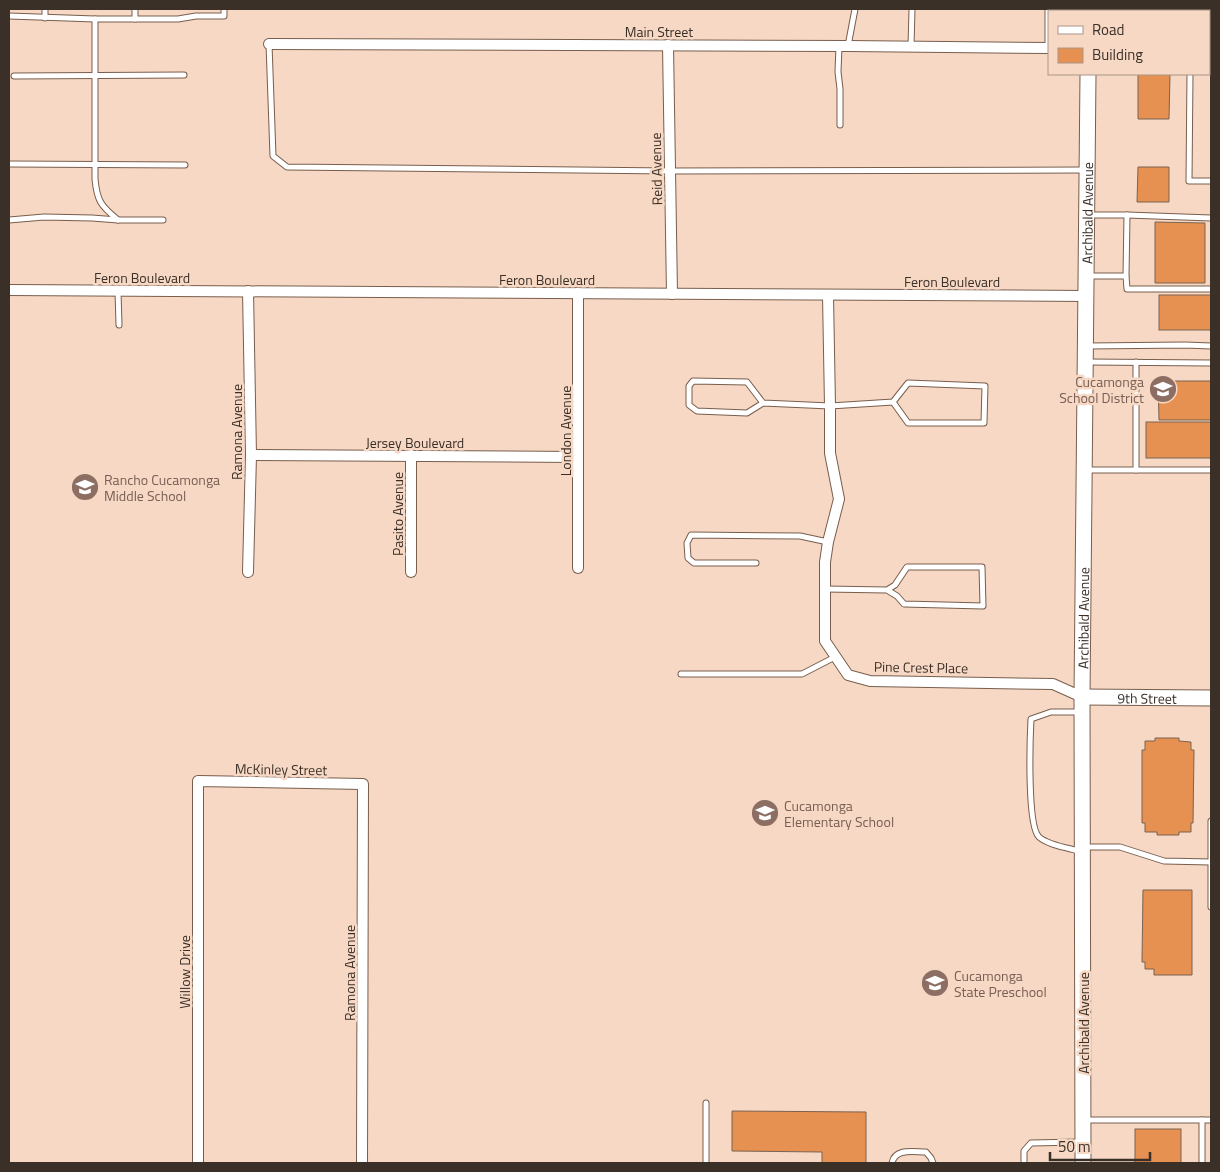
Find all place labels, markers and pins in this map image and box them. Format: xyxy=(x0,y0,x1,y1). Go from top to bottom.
place label: Cucamonga School District xyxy=(1059,371,1144,408)
school or university icon: Cucamonga School District xyxy=(1148,374,1178,404)
place label: Rancho Cucamonga Middle School xyxy=(104,469,220,506)
school or university icon: Rancho Cucamonga Middle School xyxy=(70,472,100,502)
place label: Cucamonga Elementary School xyxy=(784,795,894,832)
school or university icon: Cucamonga Elementary School xyxy=(750,798,780,828)
place label: Cucamonga State Preschool xyxy=(954,965,1047,1002)
school or university icon: Cucamonga State Preschool xyxy=(920,968,950,998)

